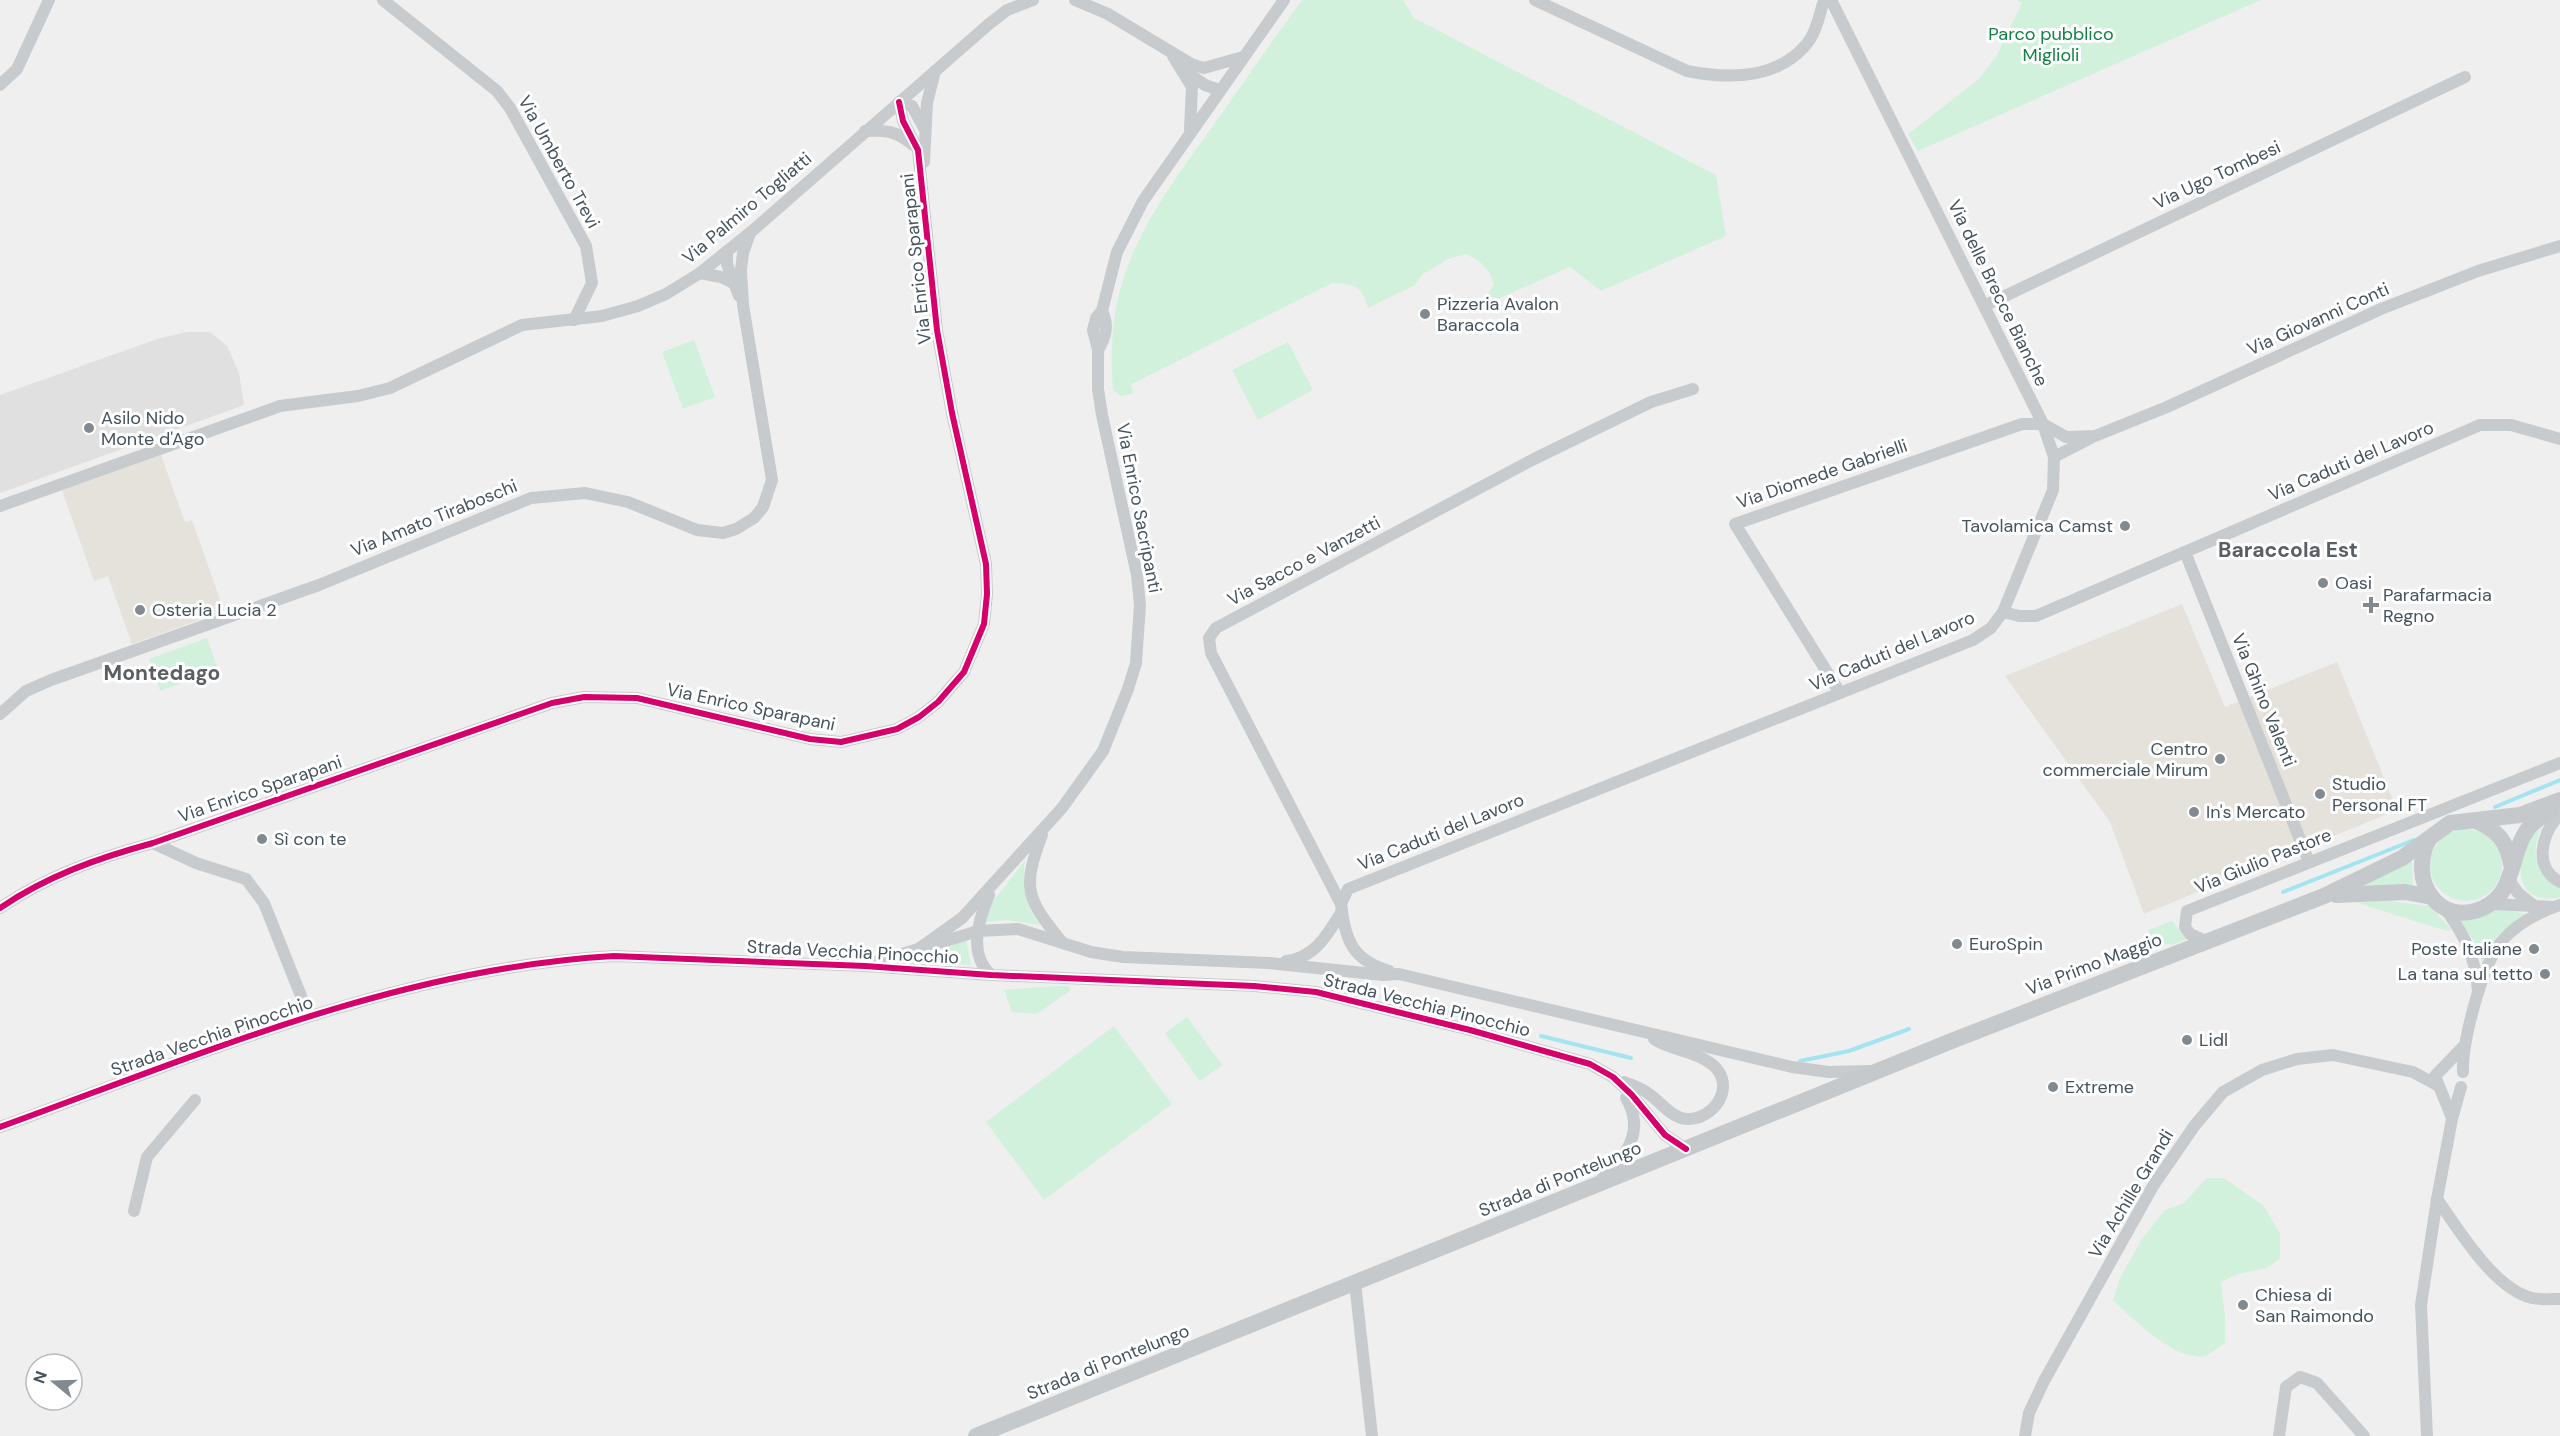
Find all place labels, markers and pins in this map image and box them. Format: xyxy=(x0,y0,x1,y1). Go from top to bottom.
place label: Pizzeria Avalon Baraccola xyxy=(1437,292,1559,337)
marker: Pizzeria Avalon Baraccola xyxy=(1418,307,1432,321)
place label: Asilo Nido Monte d'Ago xyxy=(101,406,204,451)
marker: Asilo Nido Monte d'Ago xyxy=(82,421,96,435)
place label: Tavolamica Camst xyxy=(1962,514,2113,538)
marker: Tavolamica Camst xyxy=(2118,519,2132,533)
place label: Oasi xyxy=(2335,571,2372,595)
marker: Oasi xyxy=(2316,576,2330,590)
place label: Parafarmacia Regno xyxy=(2383,583,2492,628)
place label: Osteria Lucia 2 xyxy=(152,598,277,622)
marker: Parafarmacia Regno xyxy=(2364,598,2378,612)
marker: Osteria Lucia 2 xyxy=(133,603,147,617)
place label: Centro commerciale Mirum xyxy=(2043,737,2208,782)
marker: Centro commerciale Mirum xyxy=(2213,752,2227,766)
place label: Studio Personal FT xyxy=(2332,772,2427,817)
marker: Studio Personal FT xyxy=(2313,787,2327,801)
place label: In's Mercato xyxy=(2206,800,2305,824)
marker: In's Mercato xyxy=(2187,805,2201,819)
place label: Sì con te xyxy=(274,827,346,851)
marker: Sì con te xyxy=(255,832,269,846)
place label: EuroSpin xyxy=(1969,932,2043,956)
marker: EuroSpin xyxy=(1950,937,1964,951)
place label: Poste Italiane xyxy=(2411,937,2522,961)
marker: Poste Italiane xyxy=(2527,942,2541,956)
place label: La tana sul tetto xyxy=(2398,962,2533,986)
marker: La tana sul tetto xyxy=(2538,967,2552,981)
place label: Lidl xyxy=(2199,1028,2228,1052)
marker: Lidl xyxy=(2180,1033,2194,1047)
place label: Extreme xyxy=(2065,1075,2134,1099)
marker: Extreme xyxy=(2046,1080,2060,1094)
place label: Chiesa di San Raimondo xyxy=(2255,1283,2374,1328)
marker: Chiesa di San Raimondo xyxy=(2236,1298,2250,1312)

